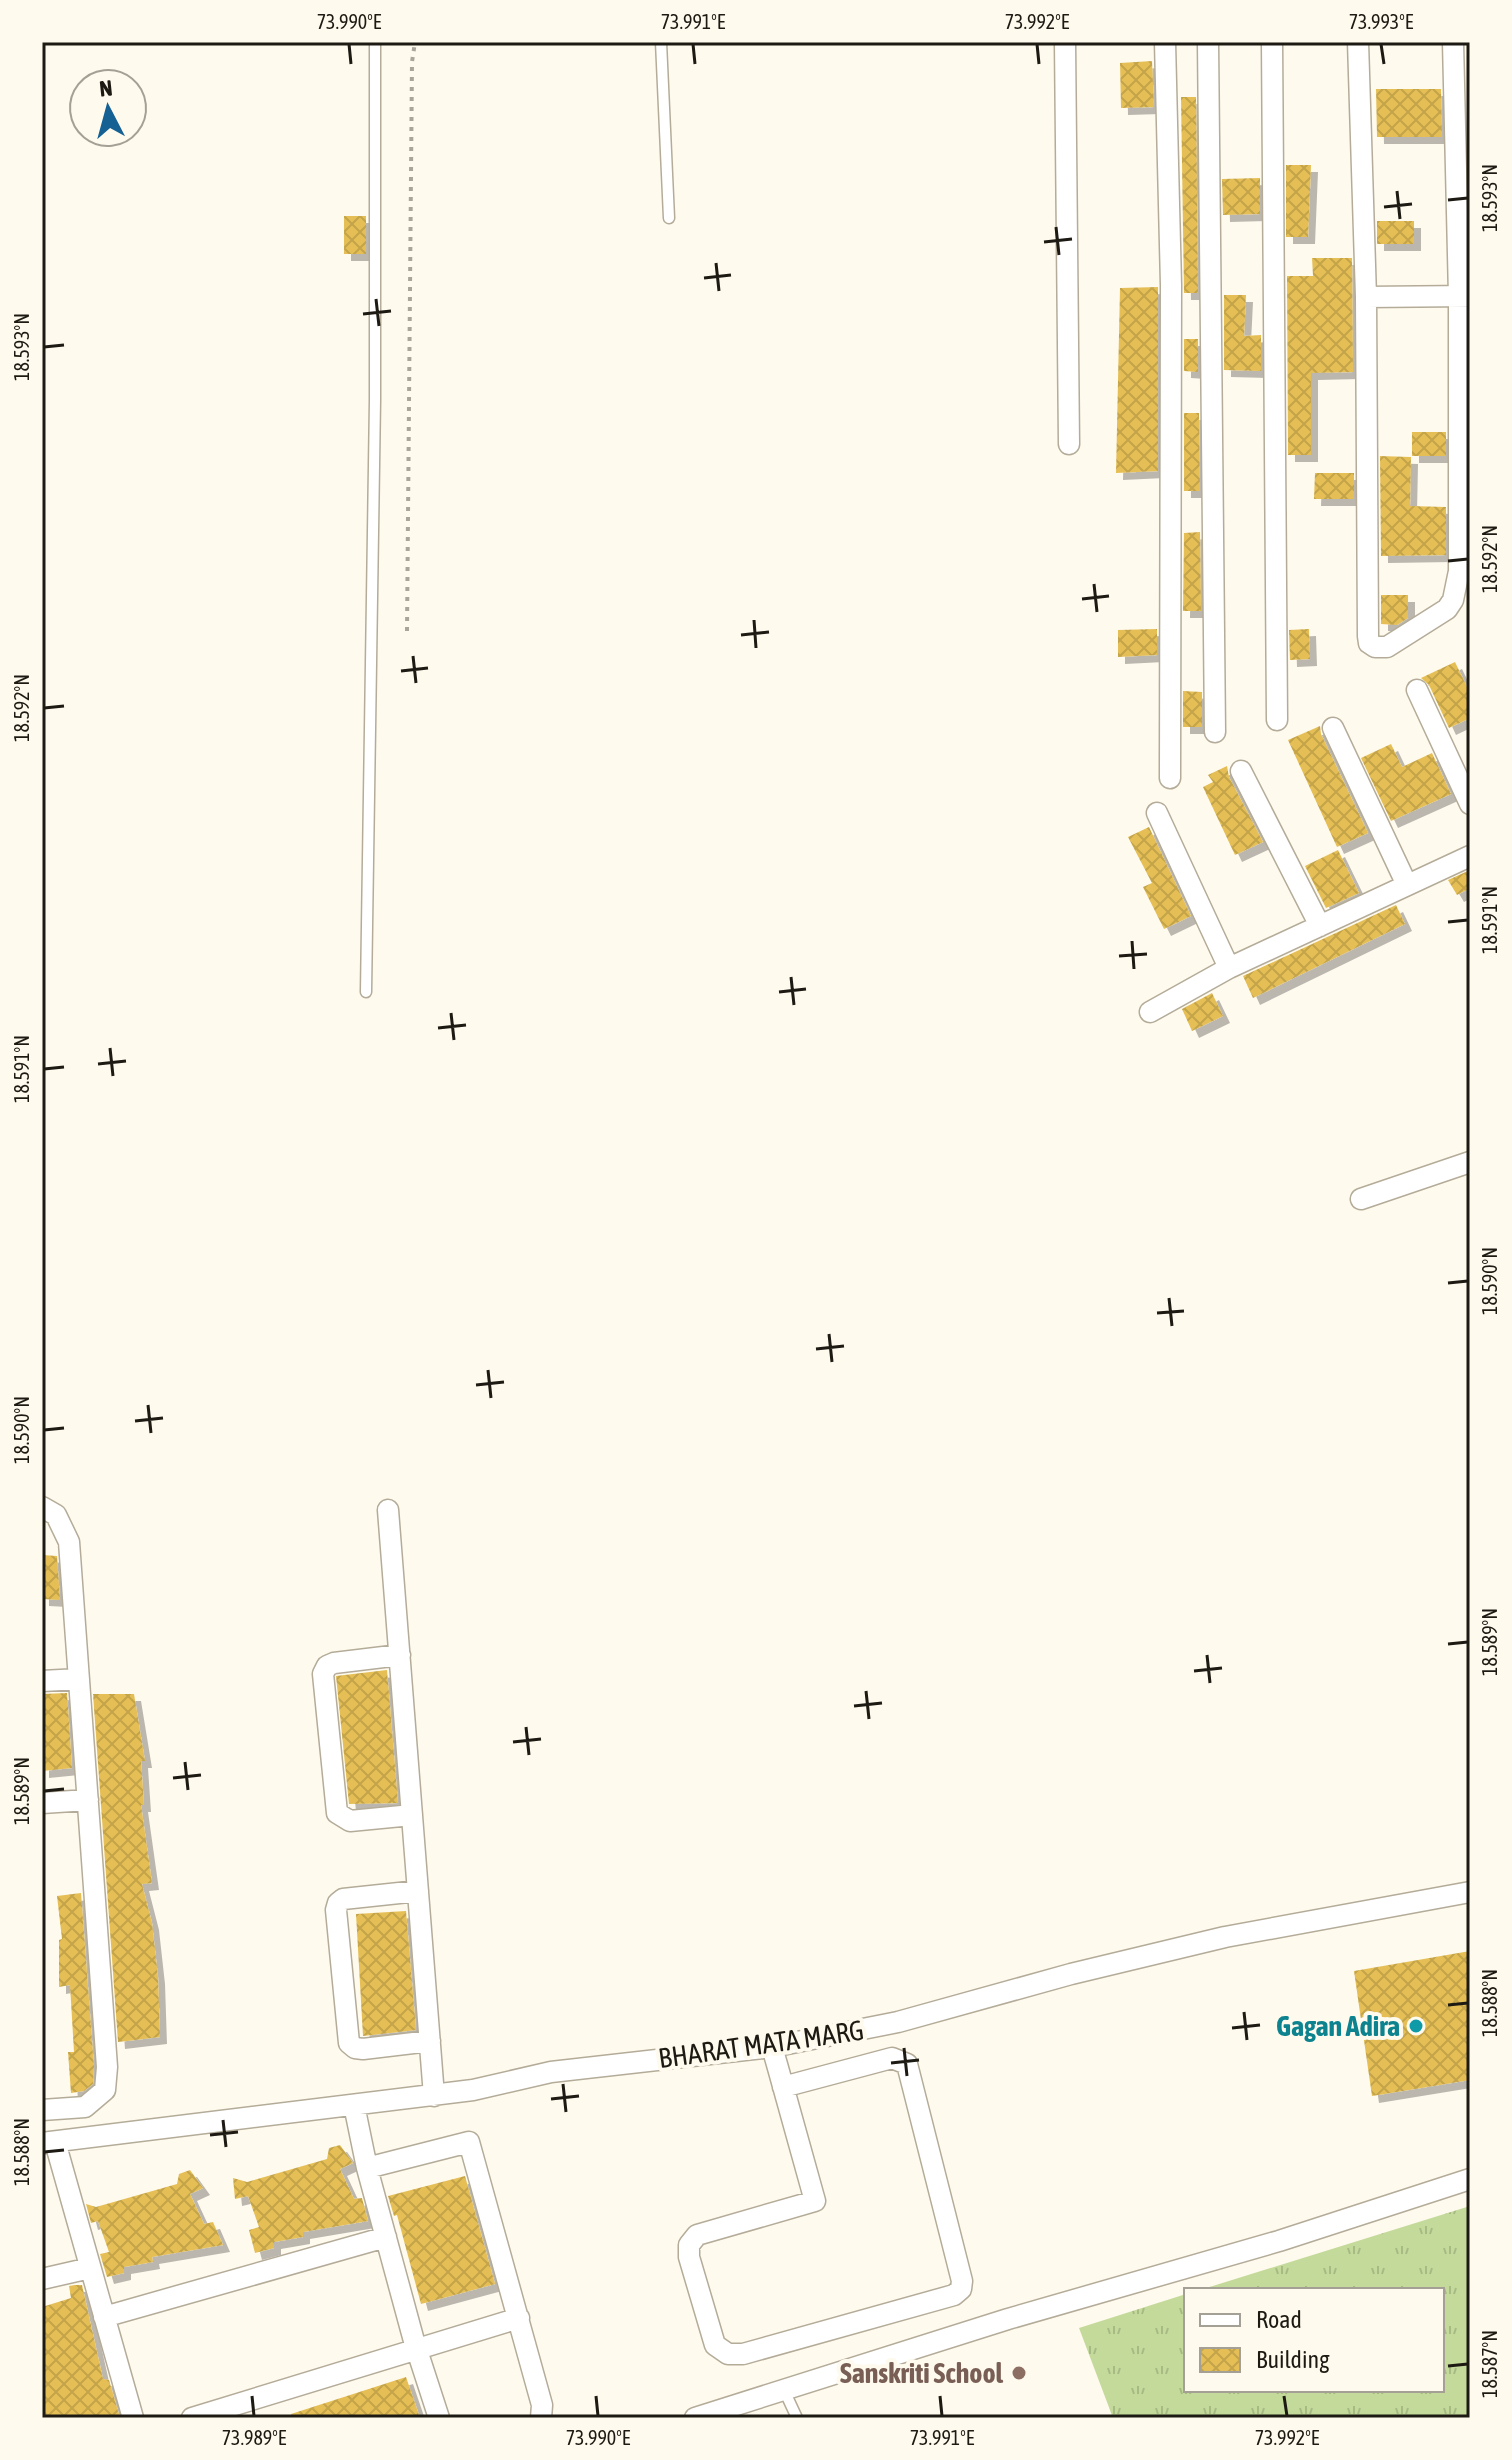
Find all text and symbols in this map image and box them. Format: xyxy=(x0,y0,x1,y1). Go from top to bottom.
text: 73.990°E xyxy=(317,10,382,33)
text: 73.991°E xyxy=(661,10,726,33)
text: 73.992°E xyxy=(1005,10,1070,33)
text: 73.993°E xyxy=(1349,10,1414,33)
north arrow xyxy=(68,68,148,148)
text: N xyxy=(98,75,114,102)
text: 18.593°N xyxy=(1478,164,1501,232)
text: 18.593°N xyxy=(10,313,33,381)
text: 18.592°N xyxy=(1478,525,1501,593)
text: 18.592°N xyxy=(10,674,33,742)
text: 18.591°N xyxy=(1478,886,1501,954)
text: 18.591°N xyxy=(10,1035,33,1103)
text: 18.590°N xyxy=(1478,1247,1501,1315)
text: 18.590°N xyxy=(10,1396,33,1464)
text: 18.589°N xyxy=(1478,1608,1501,1676)
text: 18.589°N xyxy=(10,1757,33,1825)
text: 18.588°N xyxy=(1478,1969,1501,2037)
place label: Gagan Adira xyxy=(1276,2010,1400,2042)
street label: BHARAT MATA MARG xyxy=(656,2014,866,2074)
marker: Gagan Adira xyxy=(1407,2017,1425,2035)
text: 18.588°N xyxy=(10,2118,33,2186)
legend xyxy=(1184,2288,1444,2392)
text: Road xyxy=(1256,2306,1302,2333)
text: 18.587°N xyxy=(1478,2330,1501,2398)
text: Building xyxy=(1256,2346,1330,2373)
place label: Sanskriti School xyxy=(840,2357,1004,2389)
marker: Sanskriti School xyxy=(1010,2364,1028,2382)
text: 73.989°E xyxy=(222,2426,287,2449)
text: 73.990°E xyxy=(566,2426,631,2449)
text: 73.991°E xyxy=(910,2426,975,2449)
text: 73.992°E xyxy=(1255,2426,1320,2449)

